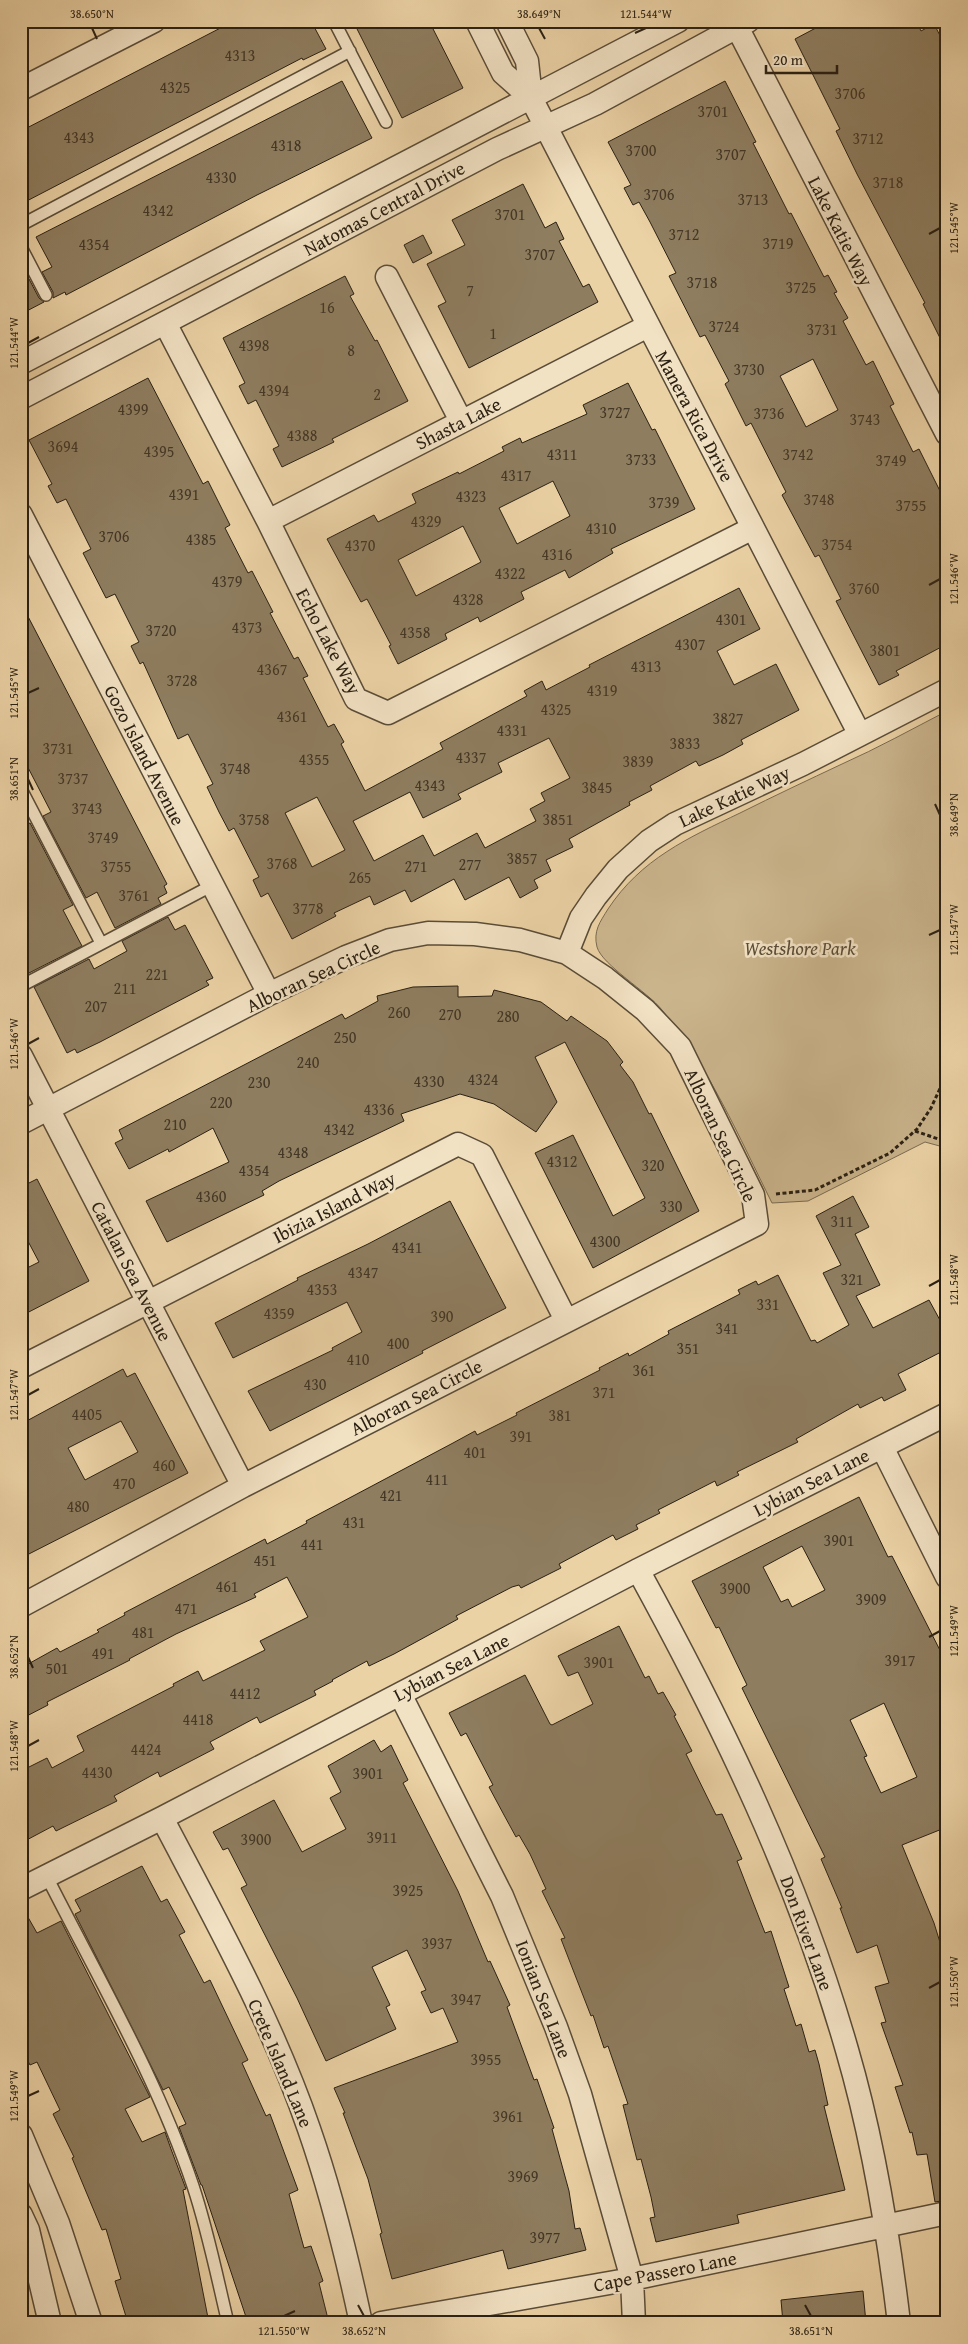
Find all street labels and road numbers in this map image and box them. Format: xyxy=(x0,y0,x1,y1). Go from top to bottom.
street label: Natomas Central Drive xyxy=(298,153,470,262)
street label: Lake Katie Way xyxy=(801,171,881,291)
street label: Manera Rica Drive xyxy=(648,345,742,487)
street label: Shasta Lake xyxy=(410,389,506,457)
street label: Echo Lake Way xyxy=(289,583,369,700)
street label: Gozo Island Avenue xyxy=(98,680,193,830)
street label: Lake Katie Way xyxy=(674,758,795,834)
street label: Alboran Sea Circle xyxy=(241,933,385,1019)
street label: Alboran Sea Circle xyxy=(678,1063,764,1207)
street label: Ibizia Island Way xyxy=(268,1164,401,1250)
street label: Catalan Sea Avenue xyxy=(85,1196,179,1346)
street label: Alboran Sea Circle xyxy=(345,1352,487,1442)
street label: Lybian Sea Lane xyxy=(748,1441,874,1523)
street label: Lybian Sea Lane xyxy=(388,1626,514,1708)
street label: Don River Lane xyxy=(773,1872,841,1994)
street label: Ionian Sea Lane xyxy=(509,1936,579,2062)
street label: Crete Island Lane xyxy=(241,1994,321,2132)
street label: Cape Passero Lane xyxy=(591,2243,739,2299)

